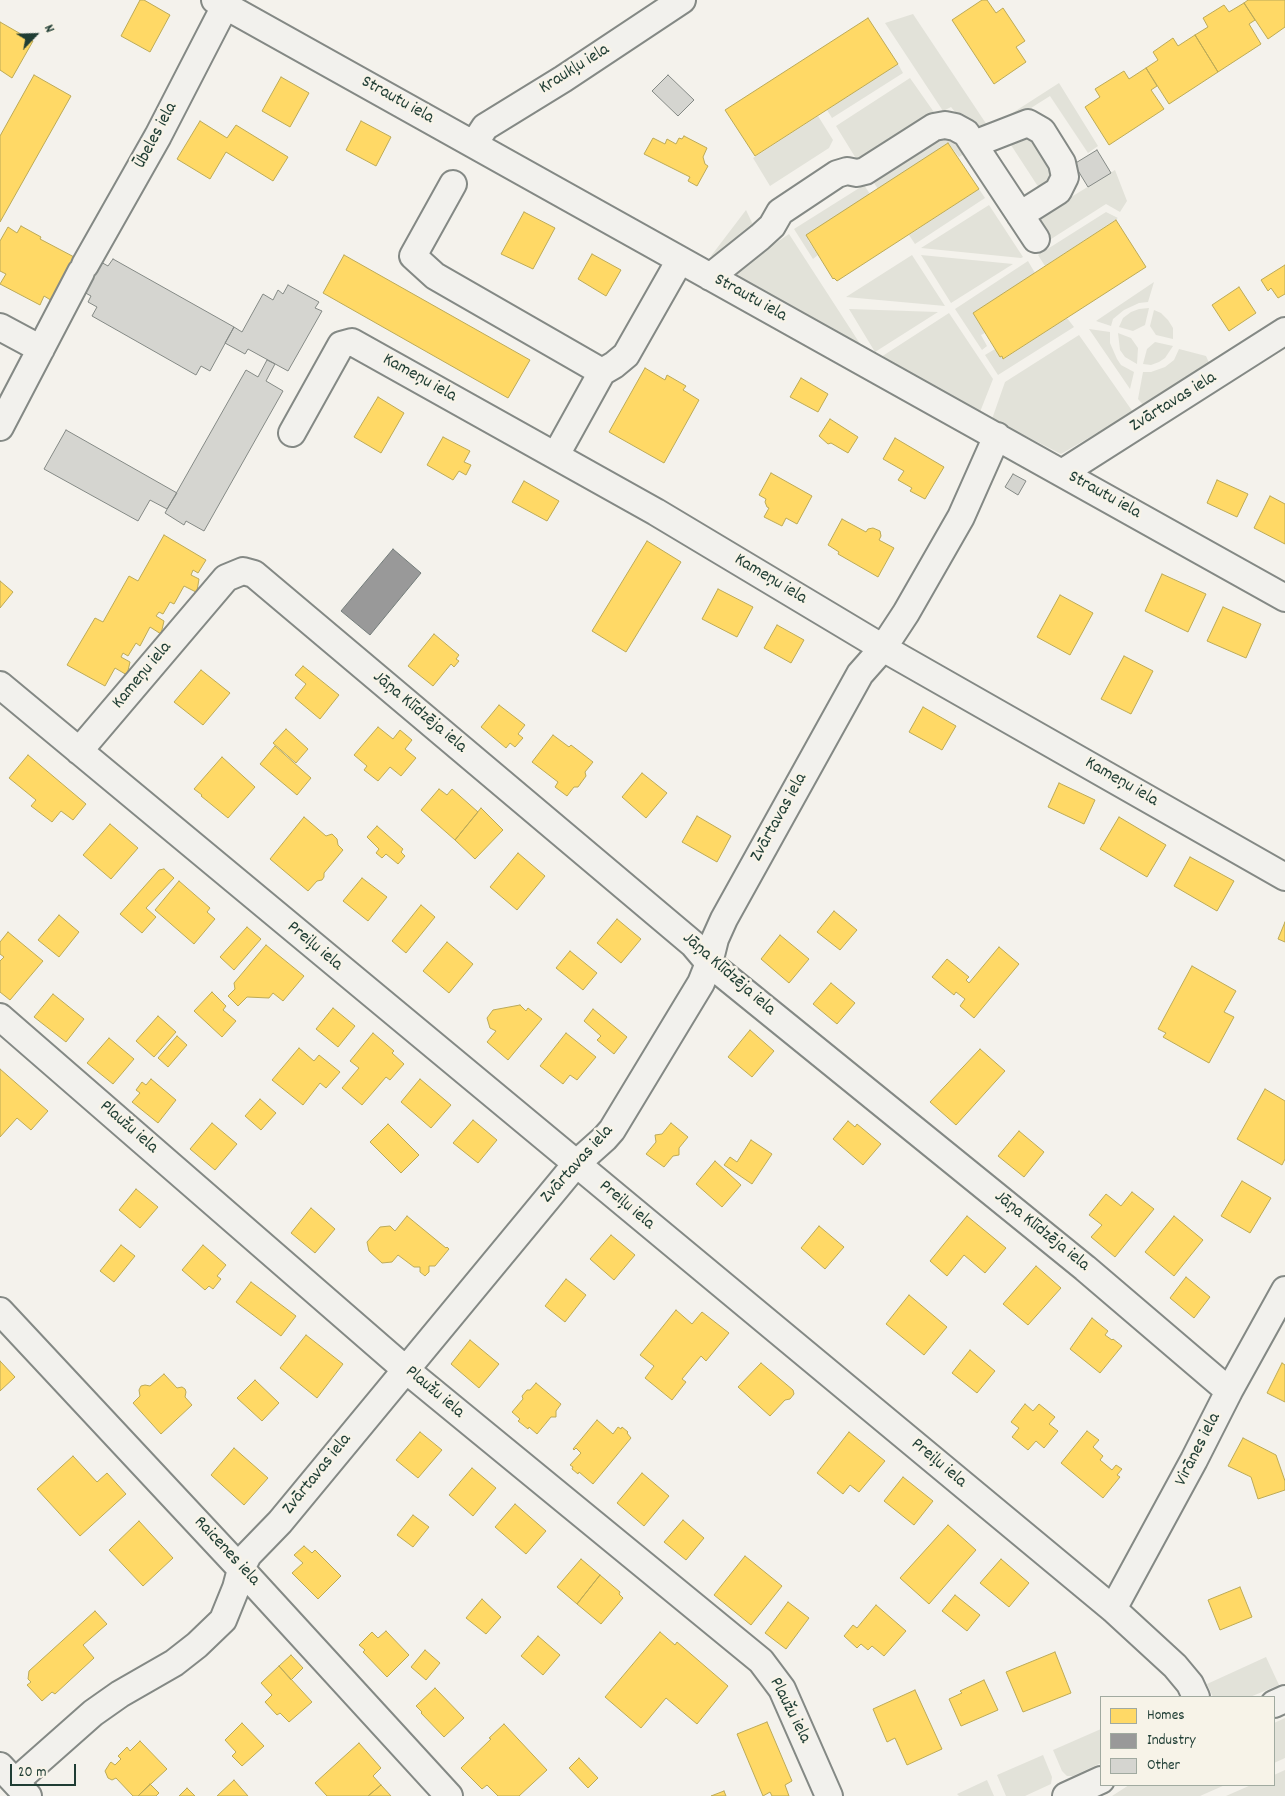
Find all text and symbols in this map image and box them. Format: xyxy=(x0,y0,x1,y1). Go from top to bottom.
north arrow xyxy=(10,10,60,60)
text: N xyxy=(38,22,59,36)
street label: Kraukļu iela xyxy=(536,40,614,100)
street label: Strautu iela xyxy=(357,72,437,130)
street label: Ūbeles iela xyxy=(131,99,183,173)
street label: Strautu iela xyxy=(710,270,790,328)
street label: Kameņu iela xyxy=(378,350,460,408)
street label: Zvārtavas iela xyxy=(1127,368,1221,438)
street label: Strautu iela xyxy=(1064,467,1144,525)
street label: Kameņu iela xyxy=(730,550,810,610)
street label: Kameņu iela xyxy=(109,638,177,714)
street label: Jāņa Klīdzēja iela xyxy=(367,667,471,759)
street label: Kameņu iela xyxy=(1080,753,1162,813)
street label: Zvārtavas iela xyxy=(747,770,813,866)
street label: Preiļu iela xyxy=(282,917,346,977)
street label: Jāņa Klīdzēja iela xyxy=(677,929,779,1021)
street label: Plaužu iela xyxy=(94,1097,162,1159)
street label: Zvārtavas iela xyxy=(537,1121,619,1209)
street label: Preiļu iela xyxy=(594,1176,658,1236)
street label: Jāņa Klīdzēja iela xyxy=(989,1187,1093,1277)
street label: Plaužu iela xyxy=(400,1362,468,1424)
street label: Virānes iela xyxy=(1171,1410,1227,1490)
street label: Zvārtavas iela xyxy=(279,1430,357,1520)
street label: Preiļu iela xyxy=(906,1434,970,1494)
street label: Raicenes iela xyxy=(188,1513,264,1591)
street label: Plaužu iela xyxy=(763,1675,815,1747)
legend xyxy=(1100,1696,1275,1786)
text: Homes xyxy=(1147,1705,1185,1727)
text: Industry xyxy=(1147,1730,1196,1752)
scale bar xyxy=(12,1754,79,1786)
text: Other xyxy=(1147,1755,1180,1777)
text: 20 m xyxy=(18,1762,46,1784)

